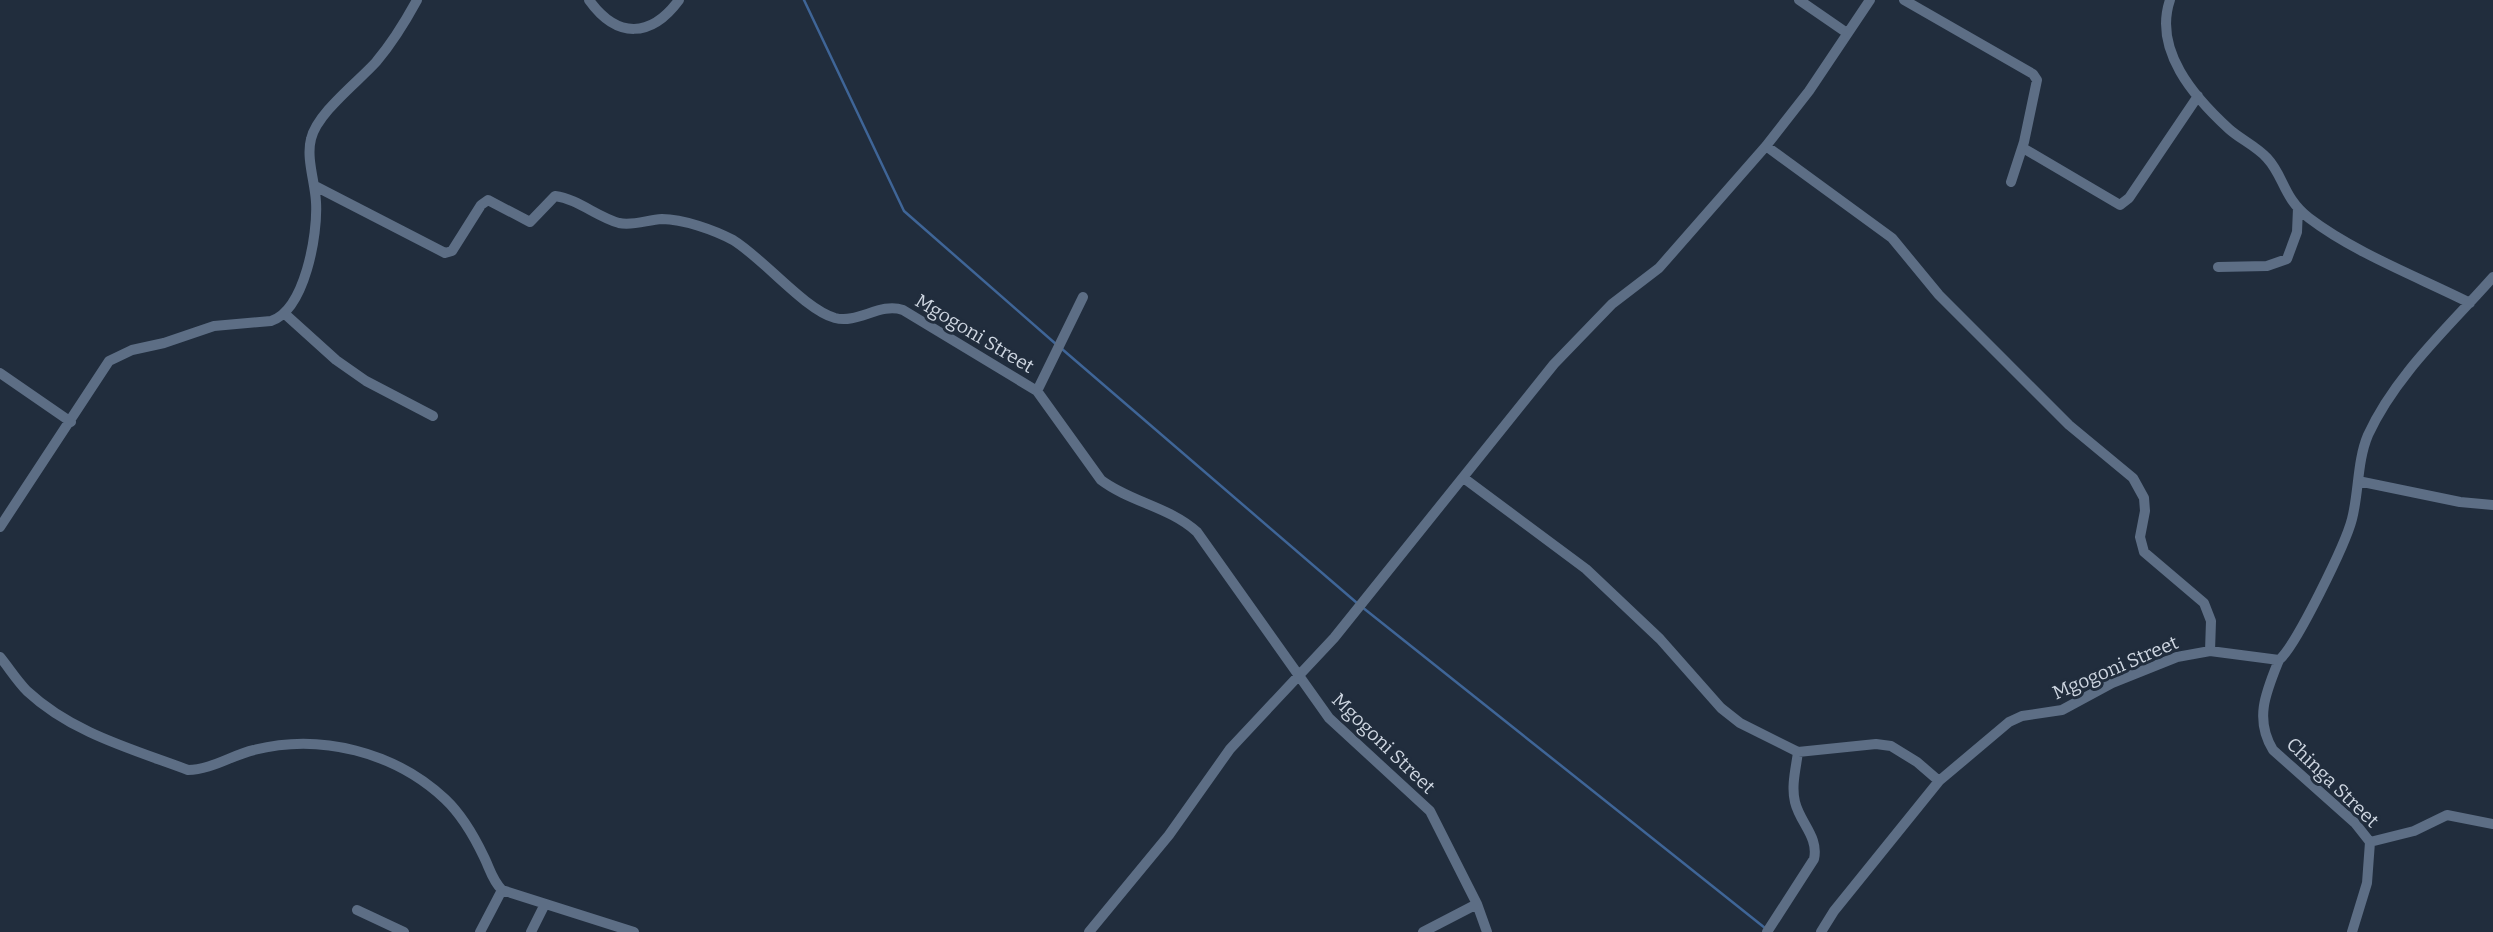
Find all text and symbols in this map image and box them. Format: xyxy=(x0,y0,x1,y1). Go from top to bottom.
street label: Mgogoni Street xyxy=(911,289,1038,378)
street label: Mgogoni Street xyxy=(2049,631,2182,704)
street label: Mgogoni Street xyxy=(1327,688,1440,798)
street label: Chinga Street xyxy=(2282,733,2384,832)

